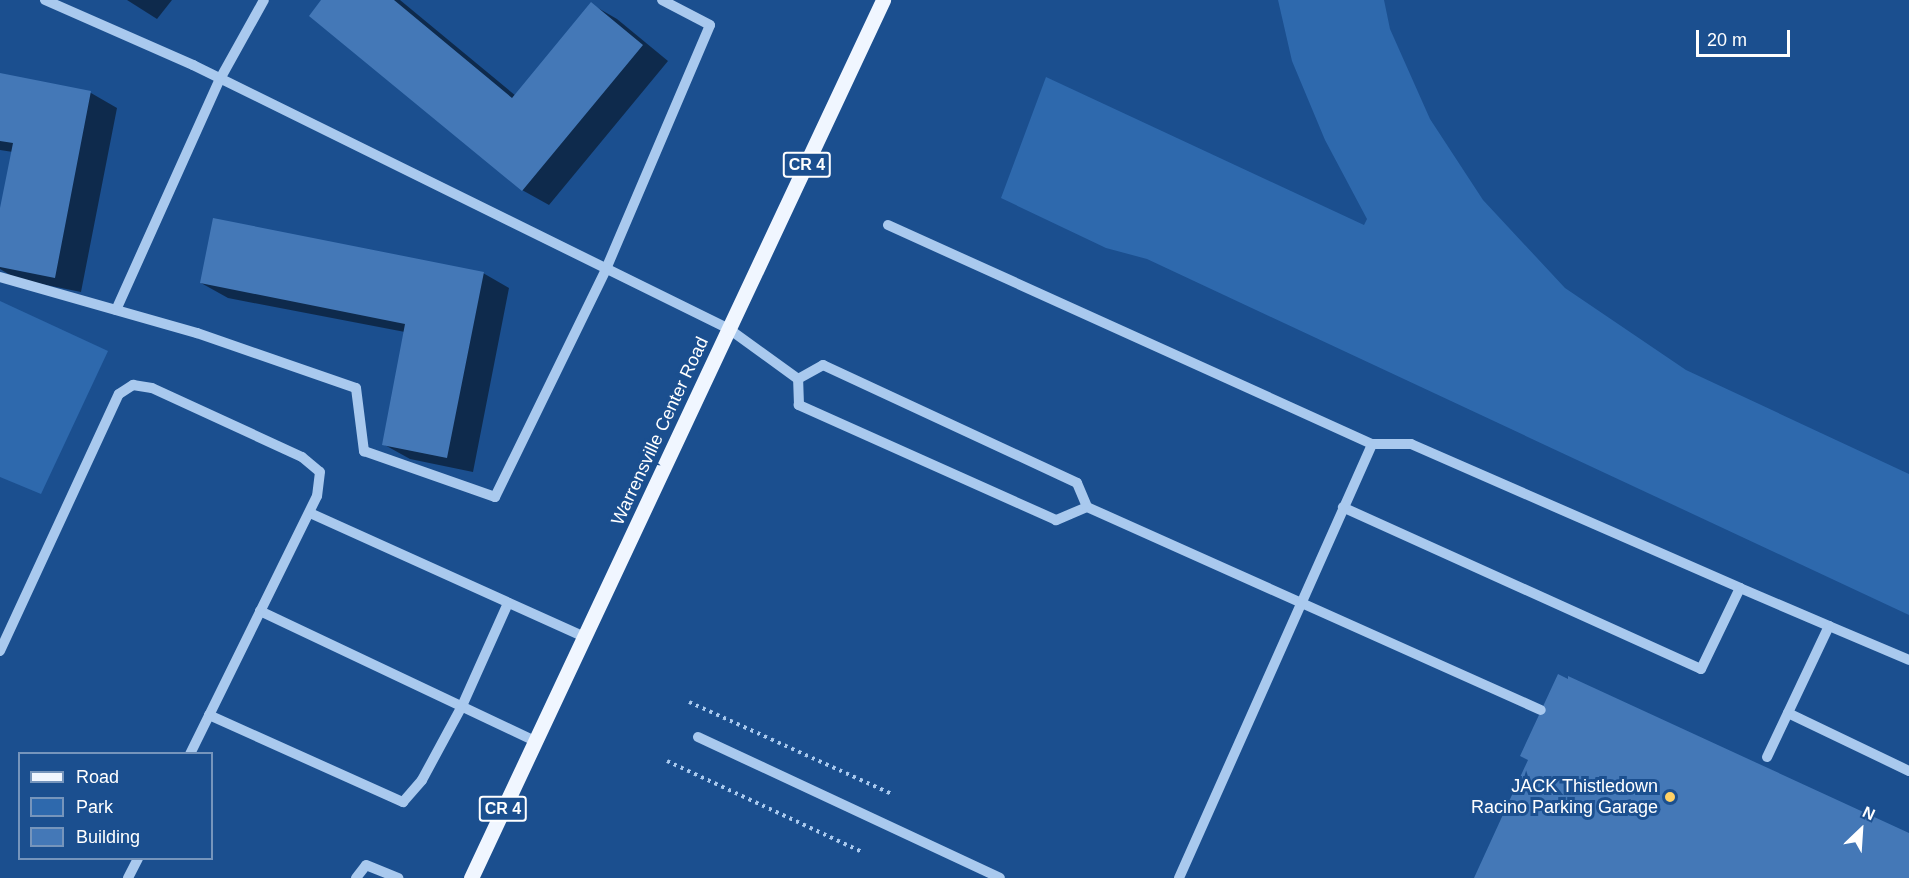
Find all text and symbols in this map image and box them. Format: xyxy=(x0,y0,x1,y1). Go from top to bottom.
scale bar xyxy=(1699,18,1794,56)
text: 20 m xyxy=(1707,30,1747,50)
road number: CR 4 xyxy=(782,152,832,178)
street label: Warrensville Center Road xyxy=(607,333,713,529)
legend xyxy=(18,752,213,860)
text: Road xyxy=(76,767,119,787)
place label: JACK Thistledown Racino Parking Garage xyxy=(1471,776,1658,818)
marker: JACK Thistledown Racino Parking Garage xyxy=(1663,790,1677,804)
road number: CR 4 xyxy=(478,796,528,822)
text: Park xyxy=(76,797,113,817)
north arrow xyxy=(1831,800,1891,860)
text: N xyxy=(1860,803,1878,823)
text: Building xyxy=(76,827,140,847)

